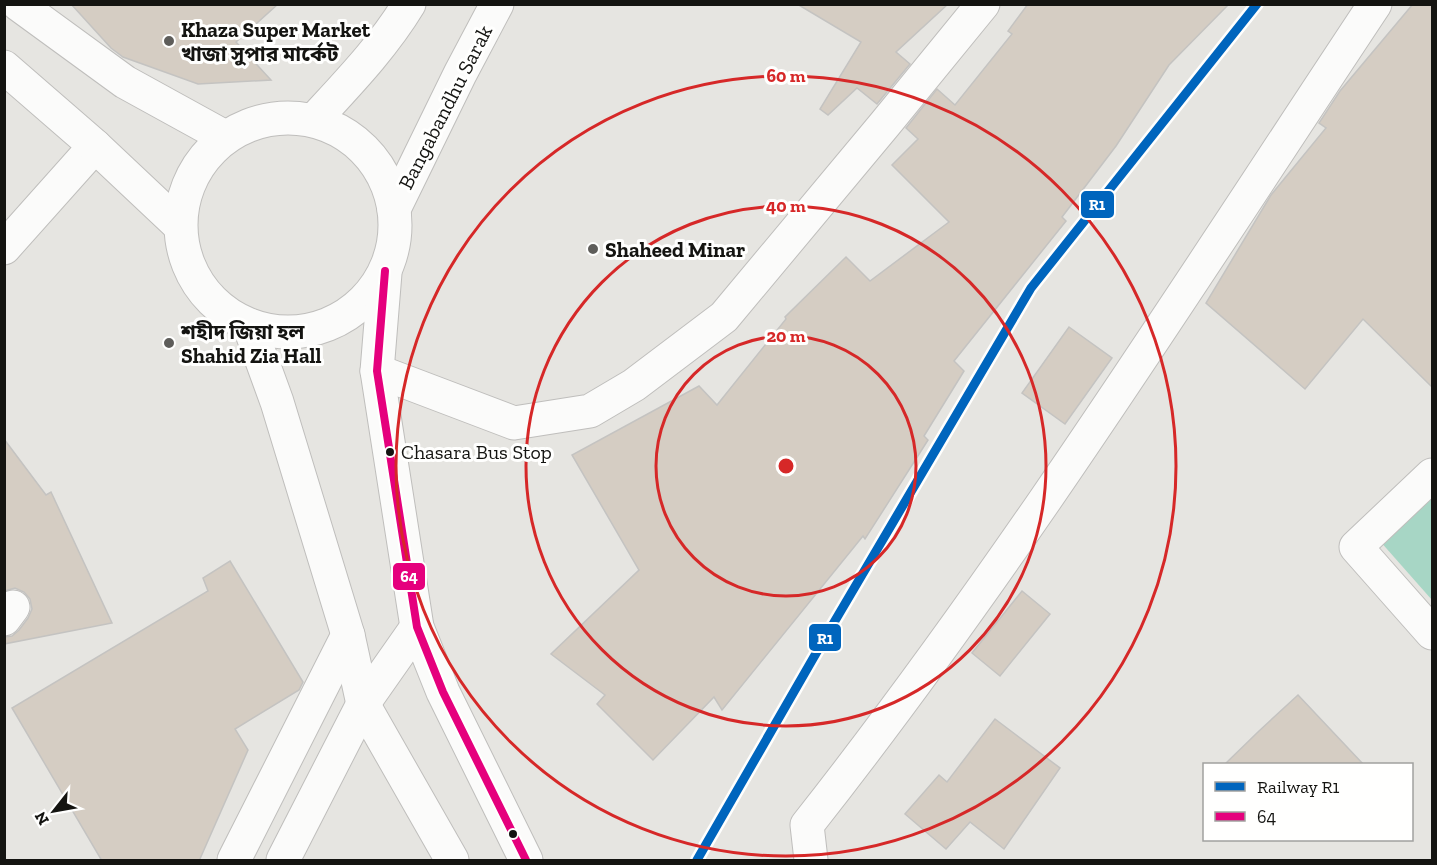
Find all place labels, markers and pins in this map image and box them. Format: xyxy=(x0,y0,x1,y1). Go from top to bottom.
place label: Khaza Super Market খাজা সুপার মার্কেট xyxy=(181,17,371,66)
marker: Khaza Super Market খাজা সুপার মার্কেট xyxy=(162,34,176,48)
place label: Shaheed Minar xyxy=(605,237,745,262)
marker: Shaheed Minar xyxy=(586,242,600,256)
place label: শহীদ জিয়া হল Shahid Zia Hall xyxy=(180,319,322,368)
marker: শহীদ জিয়া হল Shahid Zia Hall xyxy=(162,336,176,350)
place label: Chasara Bus Stop xyxy=(401,440,552,464)
marker: Chasara Bus Stop xyxy=(384,446,396,458)
centre of rings xyxy=(776,456,796,476)
unlabelled marker xyxy=(507,828,519,840)

